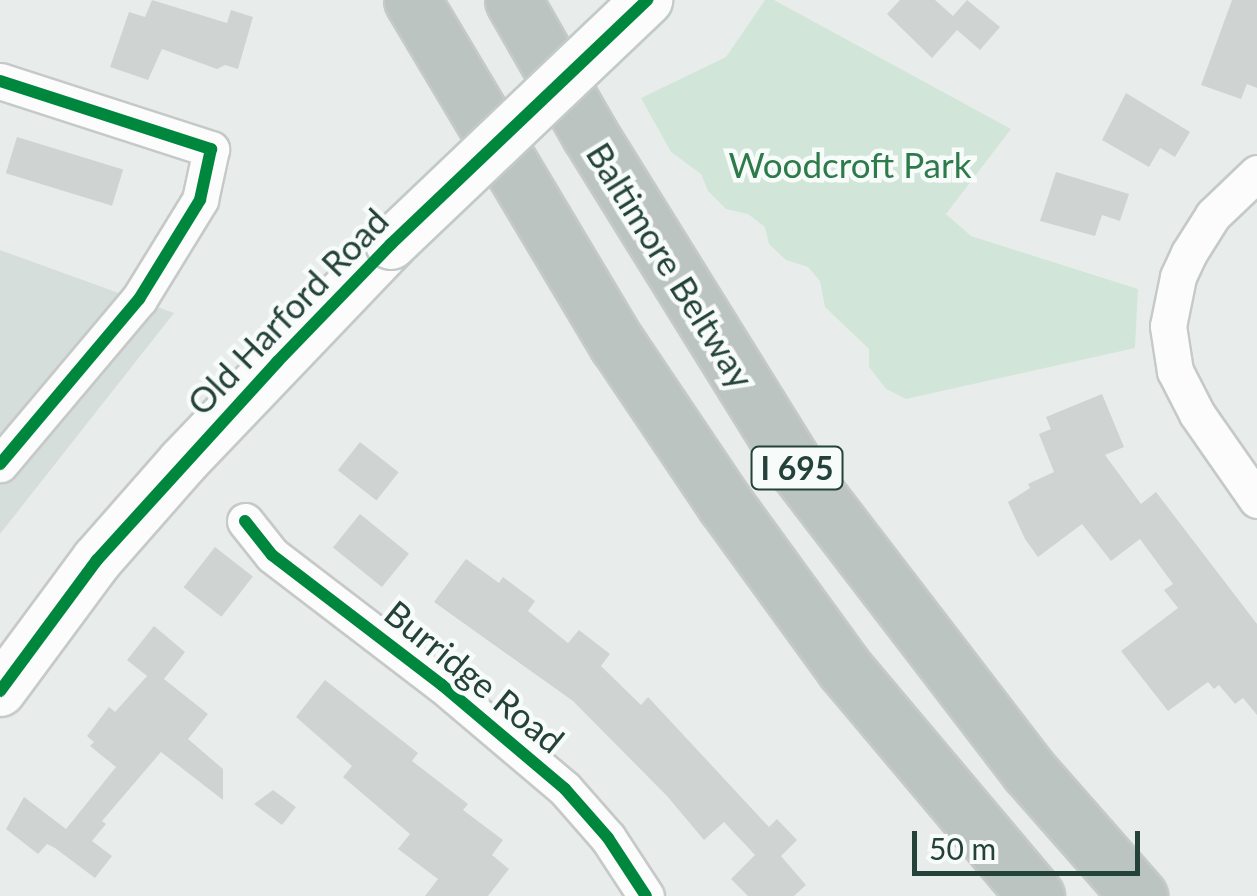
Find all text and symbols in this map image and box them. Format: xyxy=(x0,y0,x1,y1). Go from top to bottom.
street label: Baltimore Beltway xyxy=(579,134,763,396)
park label: Woodcroft Park xyxy=(728,143,972,185)
street label: Old Harford Road xyxy=(178,199,396,423)
road number: I 695 xyxy=(750,441,844,495)
street label: Burridge Road xyxy=(377,591,573,761)
scale bar xyxy=(917,811,1144,873)
text: 50 m xyxy=(929,830,996,866)

